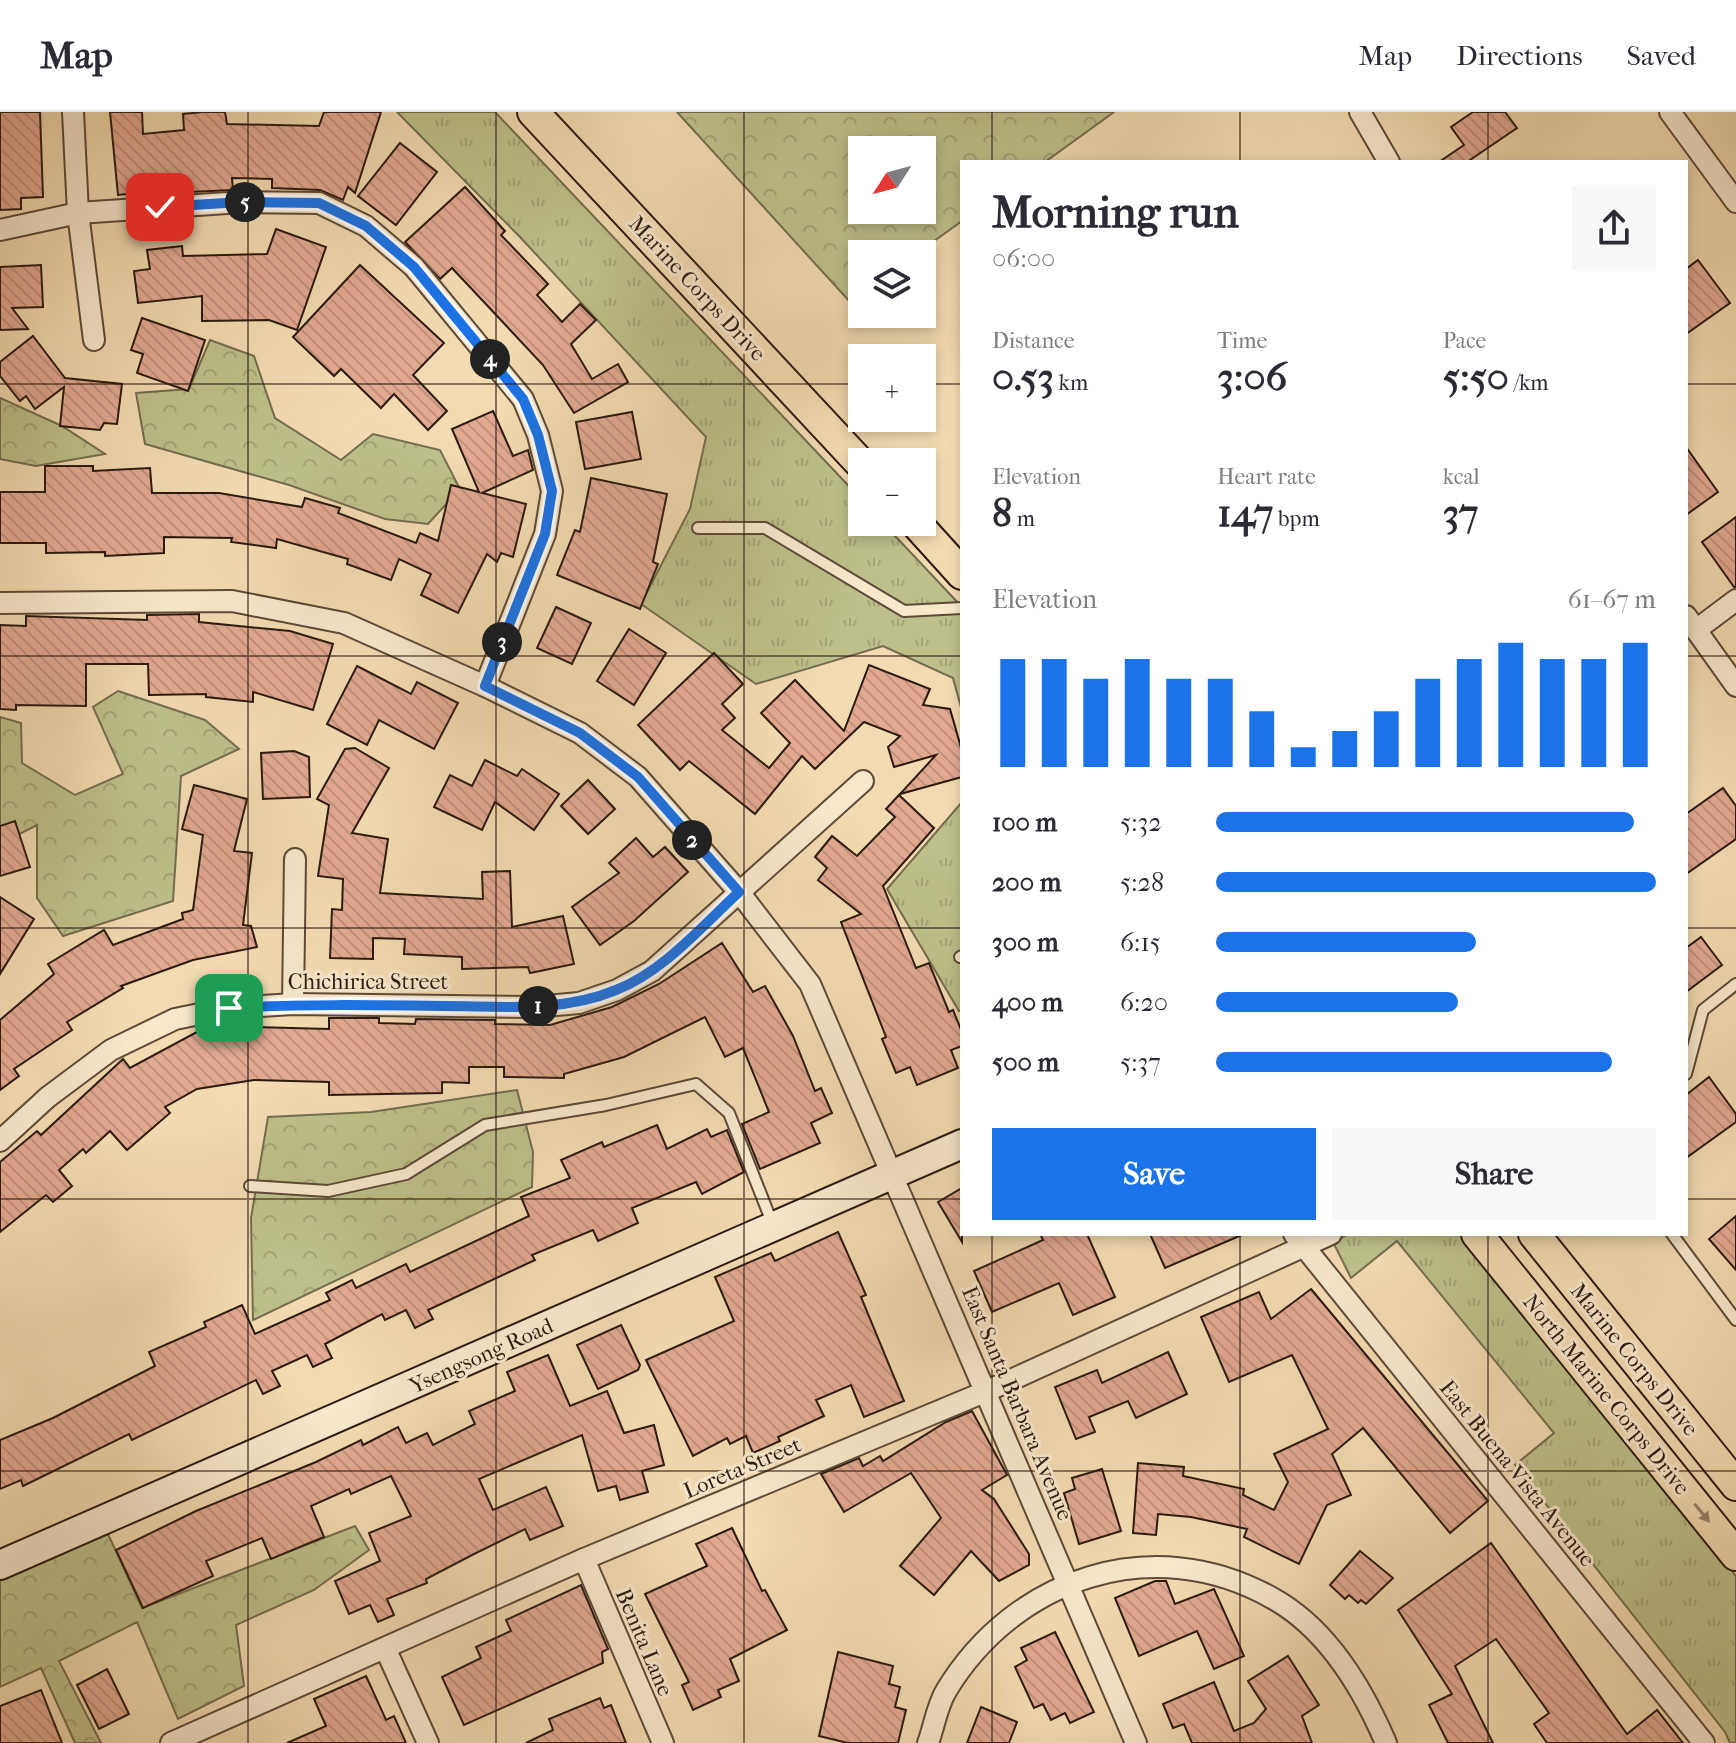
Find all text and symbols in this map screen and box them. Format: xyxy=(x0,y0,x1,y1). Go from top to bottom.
text: Map xyxy=(40,33,113,78)
text: Map xyxy=(1359,39,1412,72)
text: Directions xyxy=(1456,39,1583,72)
text: Saved xyxy=(1627,39,1696,72)
north arrow xyxy=(848,136,936,224)
map controls xyxy=(848,136,936,536)
pin xyxy=(126,173,194,241)
pin: 5 xyxy=(225,182,265,222)
icon: check xyxy=(138,185,182,229)
button: share xyxy=(1572,186,1656,270)
text: Morning run xyxy=(992,187,1239,238)
text: 5 xyxy=(240,189,250,215)
street label: Marine Corps Drive xyxy=(623,211,771,367)
button: layers xyxy=(848,240,936,328)
text: 06:00 xyxy=(992,243,1055,274)
text: Distance xyxy=(992,328,1075,354)
text: Time xyxy=(1217,328,1267,354)
text: Pace xyxy=(1443,328,1486,354)
pin: 4 xyxy=(470,339,510,379)
button: + xyxy=(848,344,936,432)
text: 4 xyxy=(484,346,497,372)
text: 0.53 xyxy=(992,354,1054,400)
text: 3:06 xyxy=(1217,354,1287,400)
text: 5:50 xyxy=(1443,354,1509,400)
text: km xyxy=(1054,370,1088,396)
text: /km xyxy=(1509,370,1549,396)
button: − xyxy=(848,448,936,536)
text: Elevation xyxy=(992,464,1081,490)
text: Heart rate xyxy=(1217,464,1316,490)
text: kcal xyxy=(1443,464,1480,490)
text: 8 xyxy=(992,490,1012,536)
text: 147 xyxy=(1217,490,1273,536)
text: 37 xyxy=(1443,490,1478,536)
text: m xyxy=(1012,506,1035,532)
text: bpm xyxy=(1273,506,1320,532)
text: Elevation xyxy=(992,584,1097,615)
text: 61–67 m xyxy=(1568,584,1656,615)
pin: 3 xyxy=(482,622,522,662)
text: 3 xyxy=(497,629,507,655)
text: 100 m xyxy=(992,807,1057,838)
text: 5:32 xyxy=(1120,807,1162,838)
pin: 2 xyxy=(672,820,712,860)
text: 2 xyxy=(686,827,698,853)
text: 200 m xyxy=(992,867,1061,898)
text: 5:28 xyxy=(1120,867,1164,898)
text: 300 m xyxy=(992,927,1059,958)
text: 6:15 xyxy=(1120,927,1161,958)
street label: Chichirica Street xyxy=(288,969,448,995)
pin xyxy=(195,974,263,1042)
icon: arrive xyxy=(207,986,251,1030)
pin: 1 xyxy=(518,986,558,1026)
text: 400 m xyxy=(992,987,1063,1018)
text: 6:20 xyxy=(1120,987,1168,1018)
text: 1 xyxy=(534,993,542,1019)
text: 500 m xyxy=(992,1047,1059,1078)
text: 5:37 xyxy=(1120,1047,1161,1078)
button: Save xyxy=(992,1128,1316,1220)
button: Share xyxy=(1332,1128,1656,1220)
street label: Marine Corps Drive xyxy=(1565,1278,1704,1441)
street label: East Santa Barbara Avenue xyxy=(956,1282,1078,1525)
street label: North Marine Corps Drive xyxy=(1517,1289,1695,1500)
street label: Ysengsong Road xyxy=(405,1312,558,1400)
street label: East Buena Vista Avenue xyxy=(1434,1375,1600,1572)
street label: Loreta Street xyxy=(680,1431,805,1504)
one-way arrow xyxy=(1693,1503,1710,1523)
street label: Benita Lane xyxy=(610,1585,678,1700)

